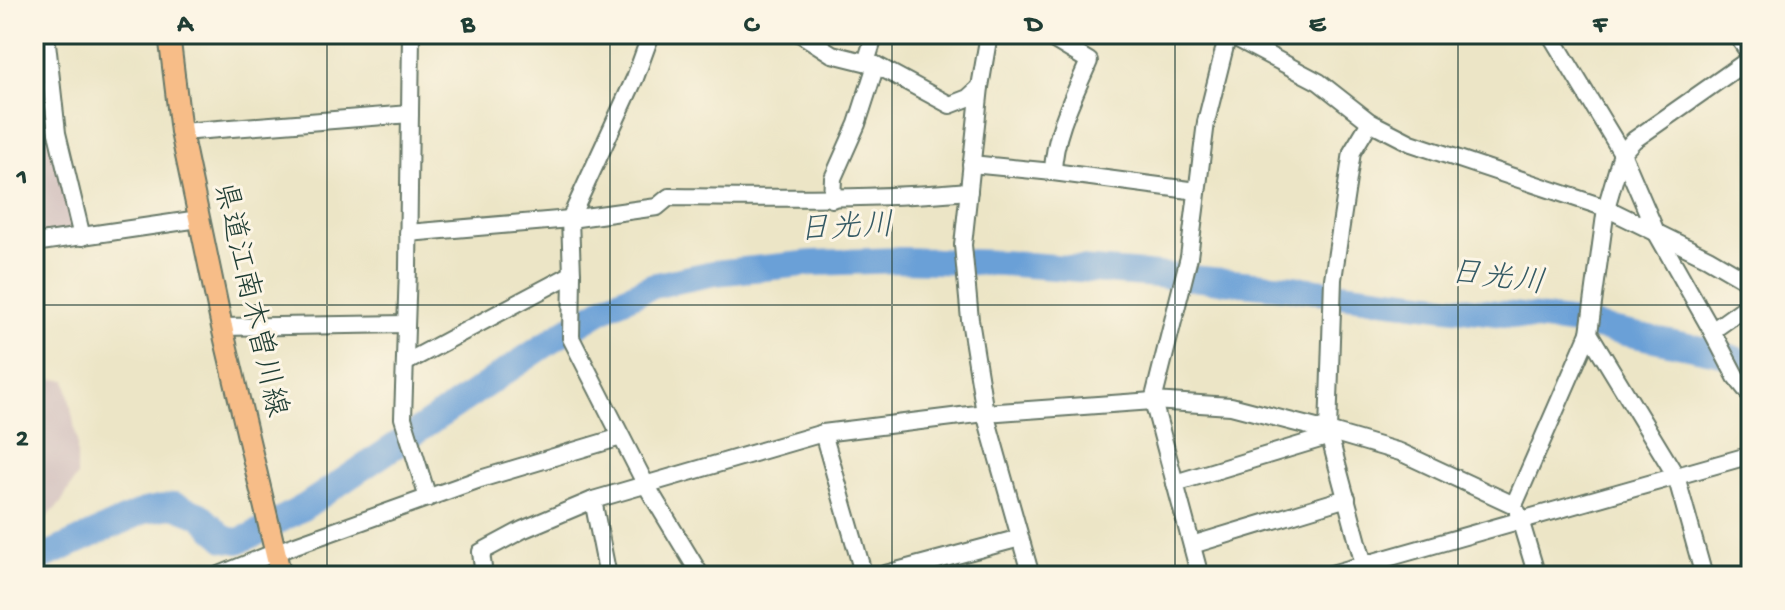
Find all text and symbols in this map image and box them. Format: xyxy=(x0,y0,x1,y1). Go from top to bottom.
text: A xyxy=(176,11,194,42)
text: B xyxy=(460,11,476,42)
text: C xyxy=(744,11,761,42)
text: D xyxy=(1024,11,1044,42)
text: E xyxy=(1309,11,1327,42)
text: F xyxy=(1592,11,1608,42)
text: 1 xyxy=(16,164,27,195)
street label: 県道江南木曽川線 xyxy=(204,179,294,421)
water label: 日光川 xyxy=(797,209,895,251)
water label: 日光川 xyxy=(1447,255,1547,305)
text: 2 xyxy=(16,425,29,456)

